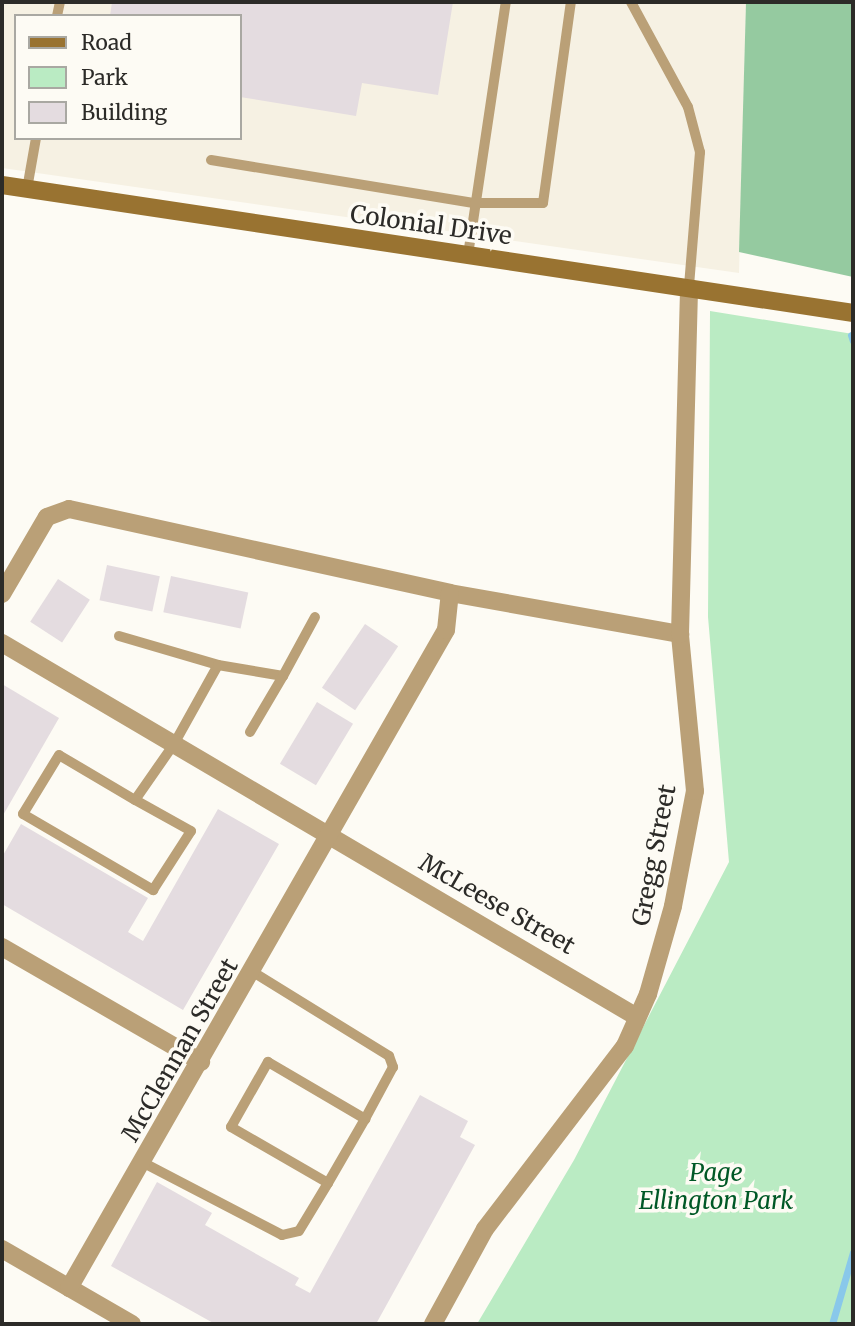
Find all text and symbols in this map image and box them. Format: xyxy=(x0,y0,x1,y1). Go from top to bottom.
legend xyxy=(14,14,242,140)
text: Road xyxy=(81,29,132,56)
text: Park xyxy=(81,64,128,91)
text: Building xyxy=(81,99,167,126)
street label: Colonial Drive xyxy=(348,199,514,251)
street label: Gregg Street xyxy=(626,782,682,928)
street label: McLeese Street xyxy=(414,848,580,960)
street label: McClennan Street xyxy=(116,953,244,1147)
park label: Page Ellington Park xyxy=(639,1159,793,1215)

